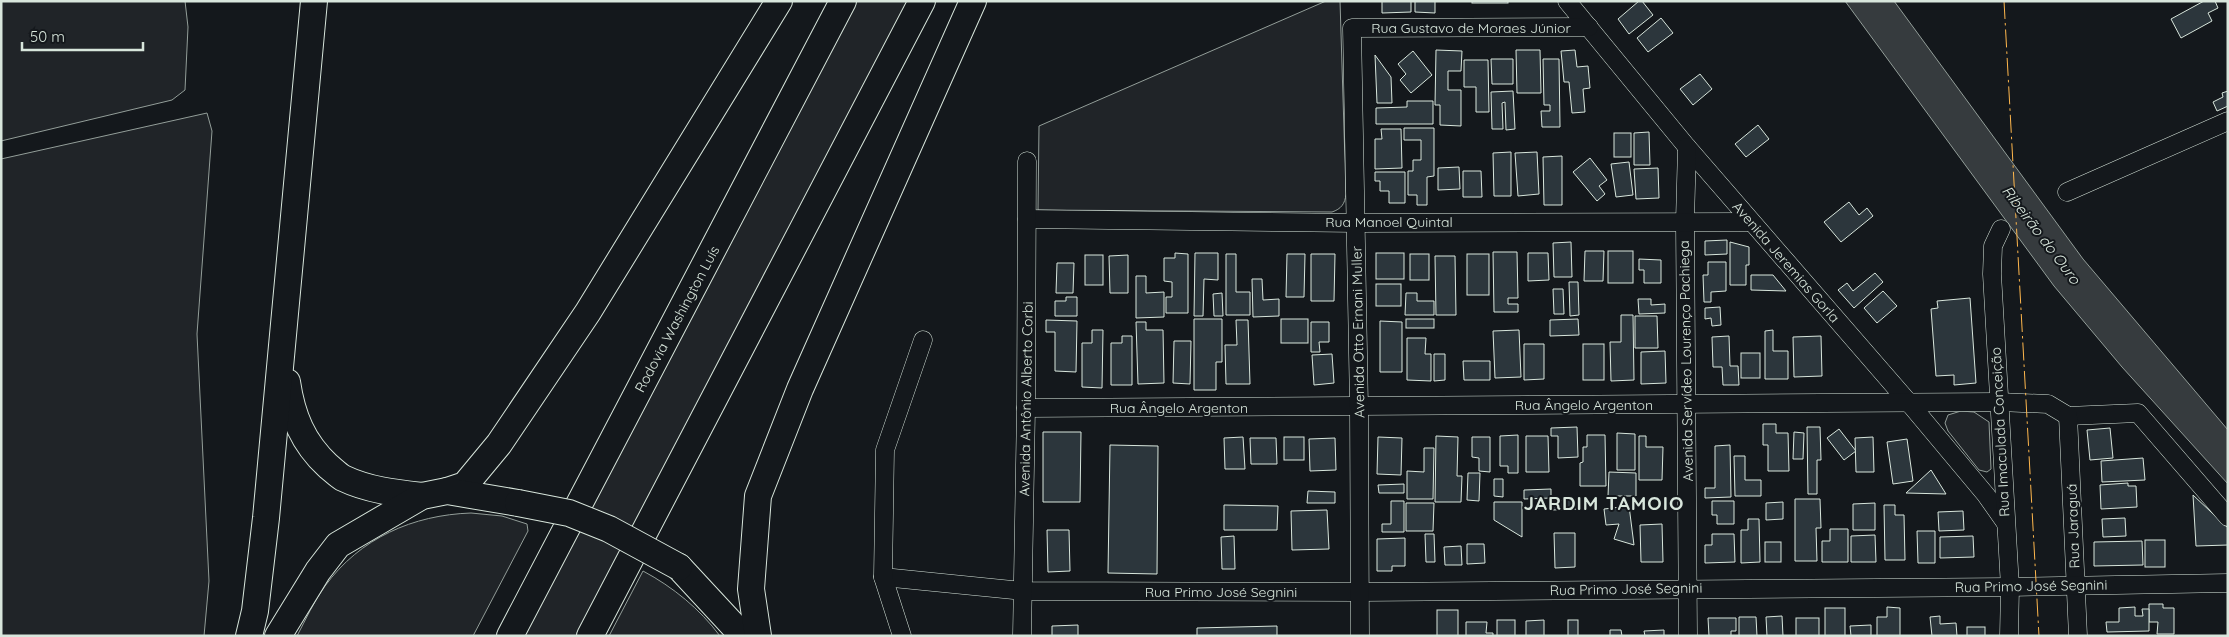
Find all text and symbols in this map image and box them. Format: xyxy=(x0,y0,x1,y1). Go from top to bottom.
street label: Rua Gustavo de Moraes Júnior xyxy=(1371,19,1571,37)
scale bar xyxy=(22,20,144,52)
text: 50 m xyxy=(30,27,65,46)
water label: Ribeirão do Ouro xyxy=(1998,182,2085,289)
street label: Avenida Jeremias Gorla xyxy=(1728,198,1844,326)
street label: Rua Manoel Quintal xyxy=(1325,213,1453,231)
street label: Avenida Servídeo Lourenço Pachiega xyxy=(1675,240,1697,482)
street label: Rodovia Washington Luís xyxy=(631,243,723,395)
street label: Avenida Otto Ernani Muller xyxy=(1347,245,1369,418)
street label: Avenida Antônio Alberto Corbi xyxy=(1015,301,1037,497)
street label: Rua Imaculada Conceição xyxy=(1987,347,2013,517)
street label: Rua Ângelo Argenton xyxy=(1515,396,1653,414)
street label: Rua Ângelo Argenton xyxy=(1110,399,1248,417)
street label: Rua Jaraguá xyxy=(2063,483,2083,569)
district label: JARDIM TAMOIO xyxy=(1524,491,1684,515)
street label: Rua Primo José Segnini xyxy=(1955,576,2107,596)
street label: Rua Primo José Segnini xyxy=(1550,579,1702,599)
street label: Rua Primo José Segnini xyxy=(1145,583,1297,601)

